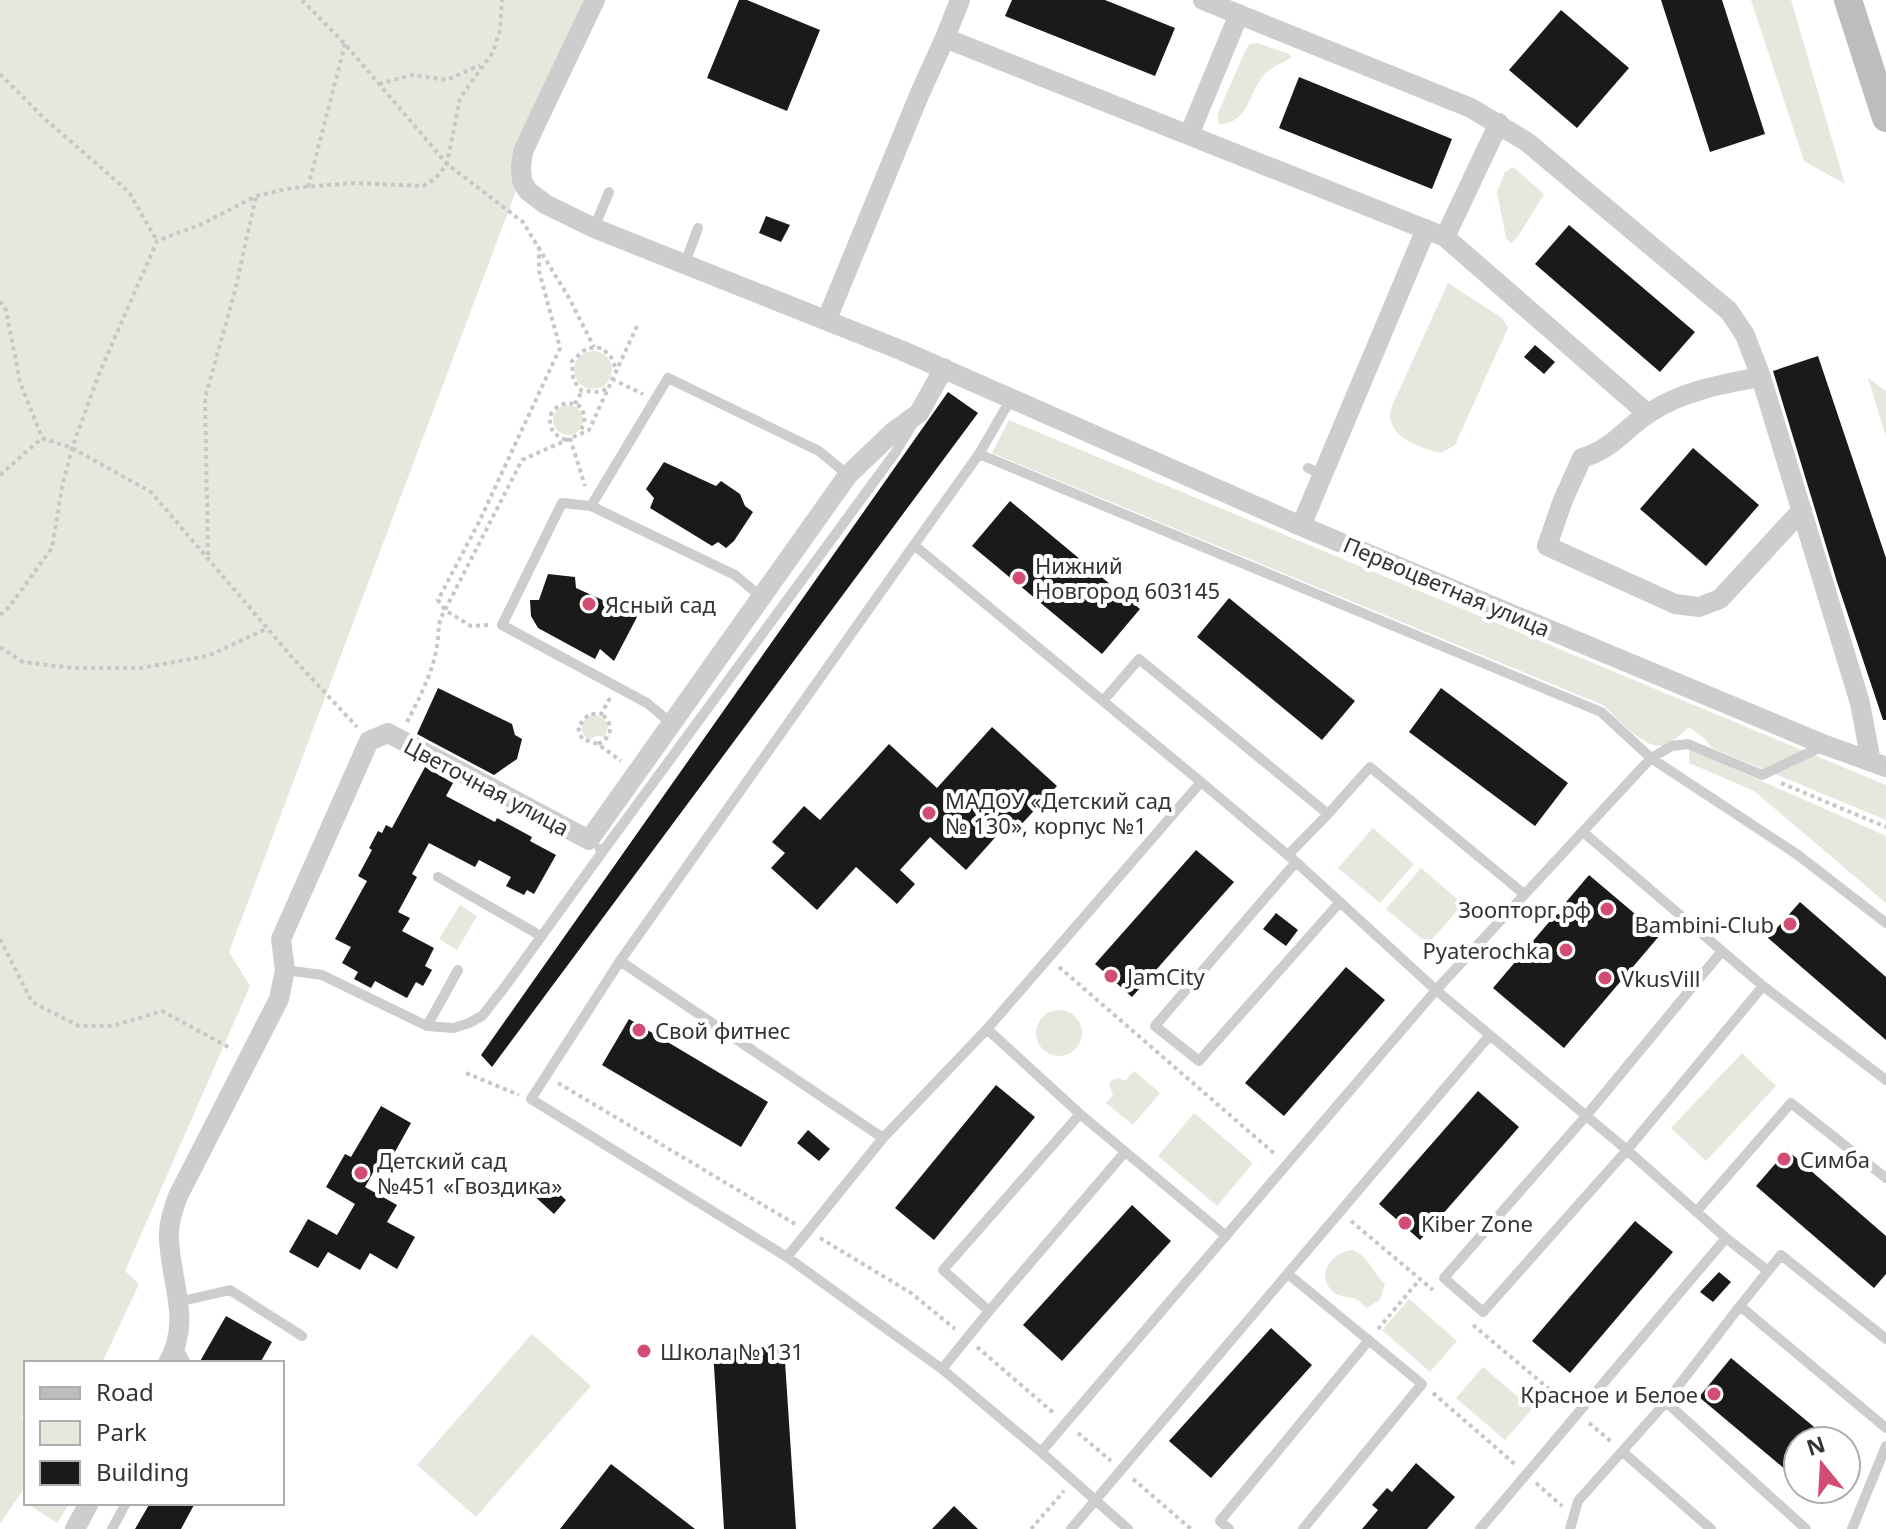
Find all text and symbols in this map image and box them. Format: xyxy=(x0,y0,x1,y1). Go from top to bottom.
street label: Первоцветная улица xyxy=(1339,529,1555,643)
place label: Нижний Новгород 603145 xyxy=(1035,550,1220,605)
marker: Нижний Новгород 603145 xyxy=(1010,569,1028,587)
place label: Ясный сад xyxy=(605,589,717,619)
marker: Ясный сад xyxy=(580,595,598,613)
street label: Цветочная улица xyxy=(399,730,575,842)
place label: МАДОУ «Детский сад № 130», корпус №1 xyxy=(945,785,1172,840)
marker: МАДОУ «Детский сад № 130», корпус №1 xyxy=(920,804,938,822)
place label: Зоопторг.рф xyxy=(1458,894,1591,924)
marker: Зоопторг.рф xyxy=(1598,900,1616,918)
place label: Bambini-Club xyxy=(1635,909,1774,939)
marker: Bambini-Club xyxy=(1781,915,1799,933)
place label: Pyaterochka xyxy=(1423,935,1550,965)
marker: Pyaterochka xyxy=(1557,941,1575,959)
place label: JamCity xyxy=(1125,961,1205,991)
place label: VkusVill xyxy=(1621,963,1700,993)
marker: JamCity xyxy=(1102,967,1120,985)
marker: VkusVill xyxy=(1596,969,1614,987)
place label: Свой фитнес xyxy=(655,1015,791,1045)
marker: Свой фитнес xyxy=(630,1021,648,1039)
place label: Симба xyxy=(1800,1144,1870,1174)
place label: Детский сад №451 «Гвоздика» xyxy=(377,1145,563,1200)
marker: Симба xyxy=(1775,1150,1793,1168)
marker: Детский сад №451 «Гвоздика» xyxy=(352,1164,370,1182)
place label: Kiber Zone xyxy=(1421,1208,1533,1238)
marker: Kiber Zone xyxy=(1396,1214,1414,1232)
place label: Школа № 131 xyxy=(660,1336,804,1366)
marker: Школа № 131 xyxy=(635,1342,653,1360)
legend xyxy=(24,1361,284,1505)
text: Road xyxy=(96,1375,154,1408)
place label: Красное и Белое xyxy=(1520,1379,1698,1409)
marker: Красное и Белое xyxy=(1705,1385,1723,1403)
text: Park xyxy=(96,1415,147,1448)
north arrow xyxy=(1782,1425,1862,1505)
text: N xyxy=(1802,1428,1829,1462)
text: Building xyxy=(96,1455,189,1488)

